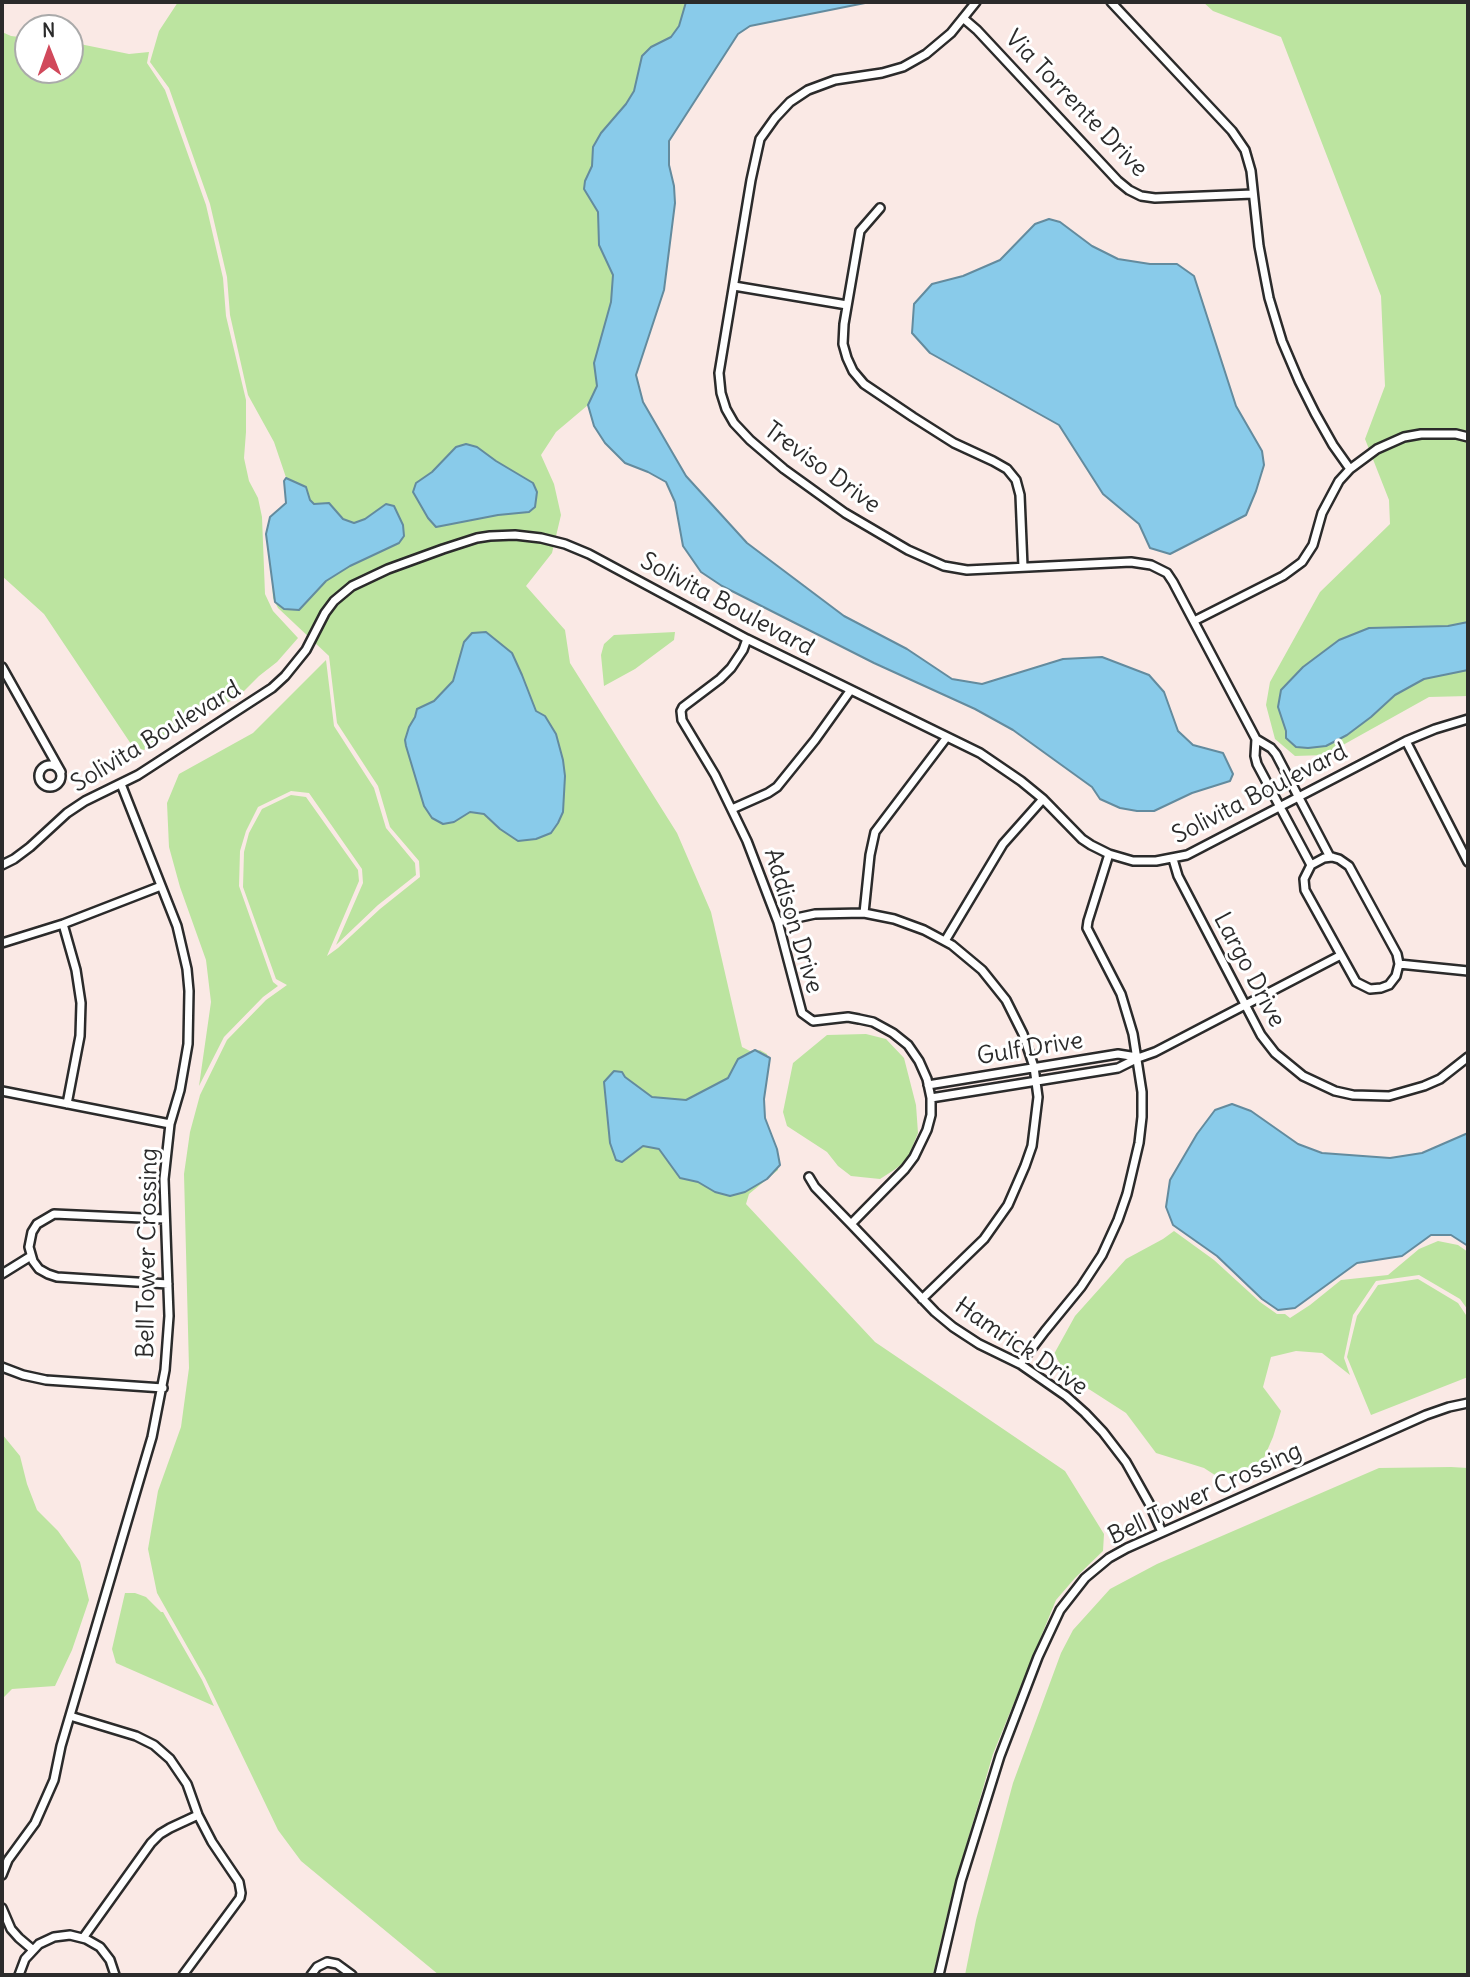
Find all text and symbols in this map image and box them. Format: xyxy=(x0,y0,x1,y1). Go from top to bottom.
north arrow xyxy=(14,14,84,84)
text: N xyxy=(42,18,55,42)
street label: Via Torrente Drive xyxy=(999,25,1153,183)
street label: Treviso Drive xyxy=(758,416,886,520)
street label: Solivita Boulevard xyxy=(635,547,819,663)
street label: Solivita Boulevard xyxy=(66,675,246,799)
street label: Solivita Boulevard xyxy=(1168,737,1352,851)
street label: Addison Drive xyxy=(757,845,829,997)
street label: Largo Drive xyxy=(1207,908,1291,1032)
street label: Gulf Drive xyxy=(975,1026,1085,1072)
street label: Bell Tower Crossing xyxy=(132,1148,164,1358)
street label: Hamrick Drive xyxy=(949,1292,1093,1402)
street label: Bell Tower Crossing xyxy=(1104,1437,1306,1551)

